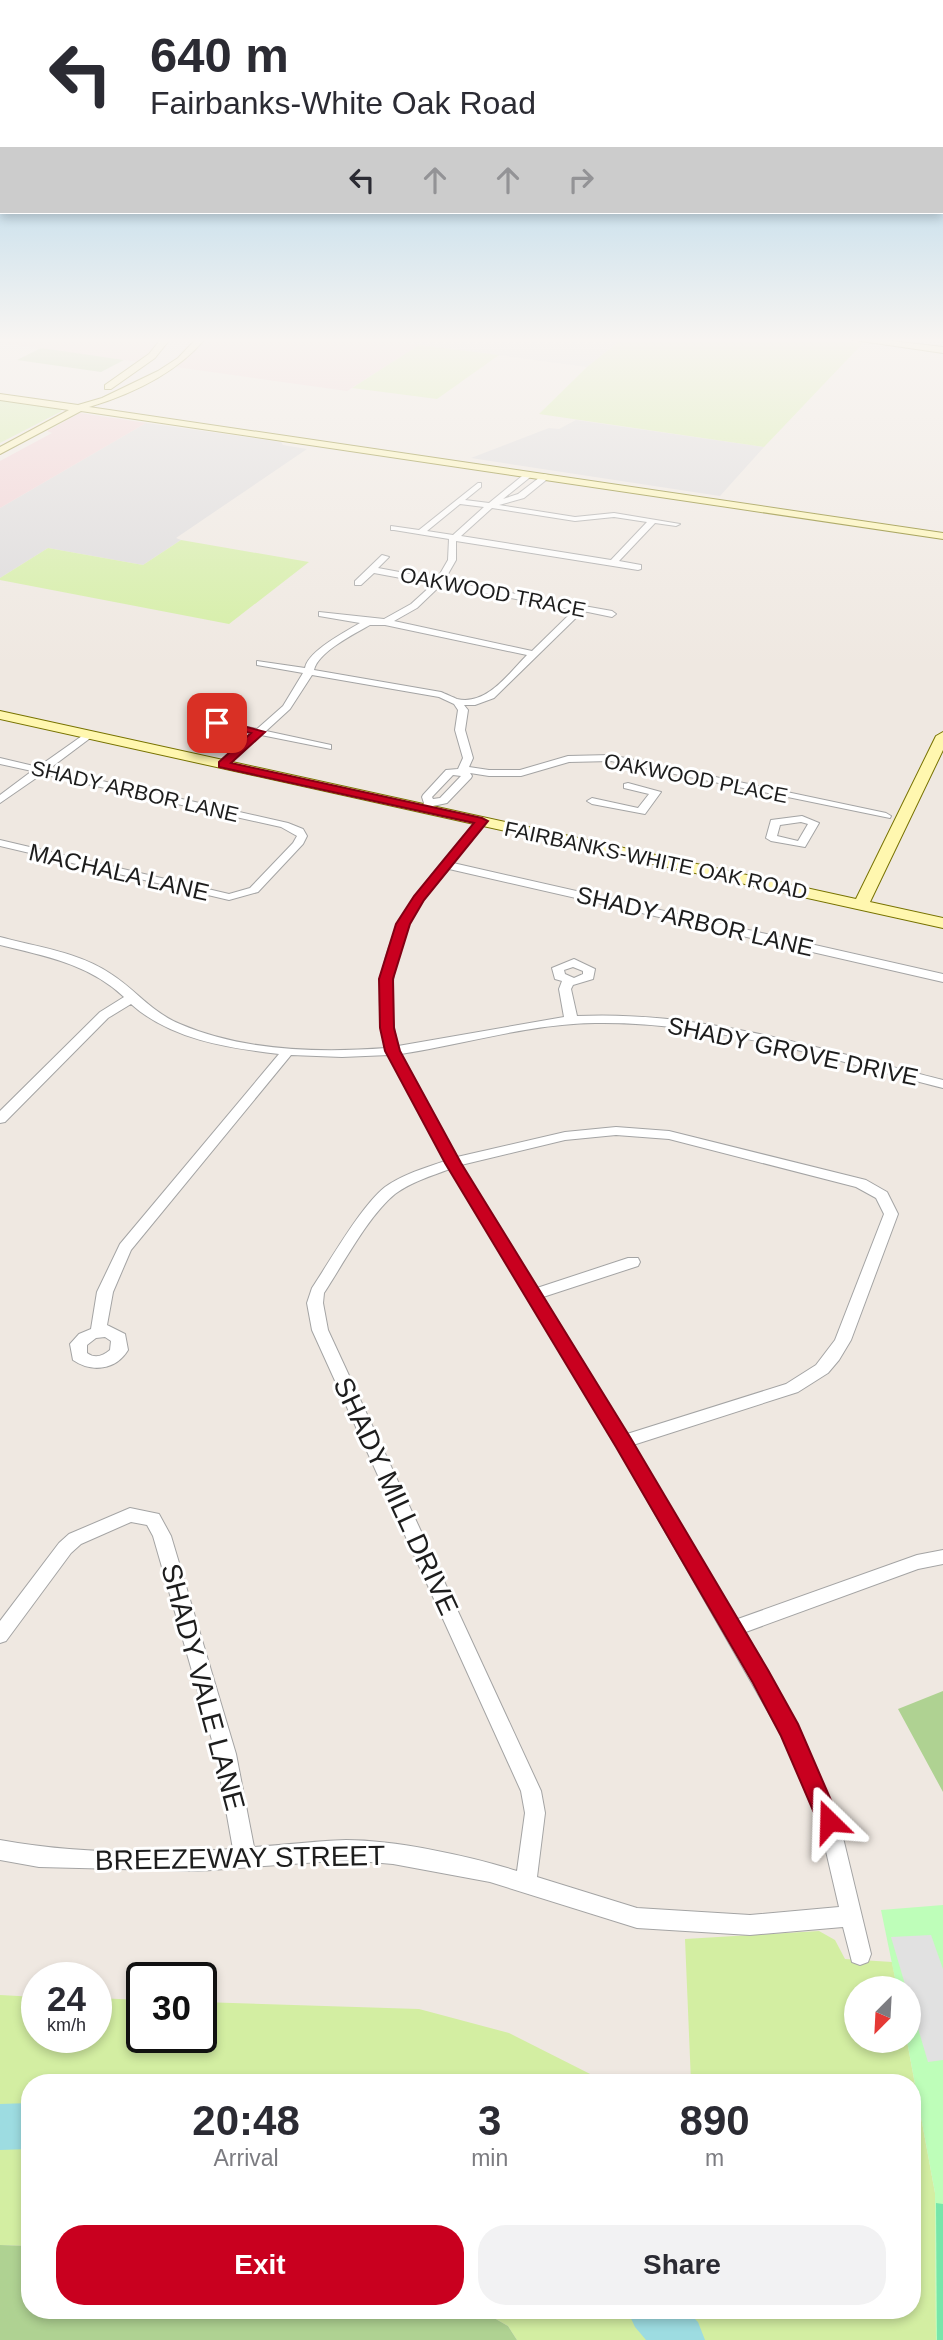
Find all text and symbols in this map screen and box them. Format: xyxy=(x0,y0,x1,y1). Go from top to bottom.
icon: left xyxy=(35,28,126,119)
text: 640 m xyxy=(150,28,289,82)
text: Fairbanks-White Oak Road xyxy=(150,85,536,121)
icon: left xyxy=(343,161,381,199)
icon: ahead xyxy=(416,161,454,199)
icon: ahead xyxy=(489,161,527,199)
icon: right xyxy=(562,161,600,199)
street label: OAKWOOD TRACE xyxy=(398,563,588,621)
pin xyxy=(187,693,247,753)
icon: arrive xyxy=(198,704,236,742)
street label: OAKWOOD PLACE xyxy=(602,749,790,807)
street label: SHADY ARBOR LANE xyxy=(29,756,241,826)
street label: FAIRBANKS-WHITE OAK ROAD xyxy=(502,817,810,903)
street label: MACHALA LANE xyxy=(26,838,212,906)
street label: SHADY ARBOR LANE xyxy=(574,881,816,961)
street label: SHADY GROVE DRIVE xyxy=(665,1011,921,1091)
street label: SHADY MILL DRIVE xyxy=(327,1372,465,1620)
street label: SHADY VALE LANE xyxy=(155,1560,251,1814)
position arrow xyxy=(792,1784,866,1858)
street label: BREEZEWAY STREET xyxy=(95,1840,385,1876)
speed limit sign: 30 xyxy=(126,1962,217,2053)
north arrow xyxy=(844,1976,920,2053)
map controls xyxy=(844,1976,921,2053)
text: 24 xyxy=(47,1979,86,2018)
text: km/h xyxy=(47,2015,86,2035)
text: 20:48 xyxy=(192,2097,300,2144)
text: 3 xyxy=(478,2097,501,2144)
text: 890 xyxy=(680,2097,750,2144)
text: Arrival xyxy=(213,2145,279,2171)
text: min xyxy=(471,2145,508,2171)
text: m xyxy=(705,2145,724,2171)
button: Exit xyxy=(56,2225,464,2305)
button: Share xyxy=(478,2225,886,2305)

